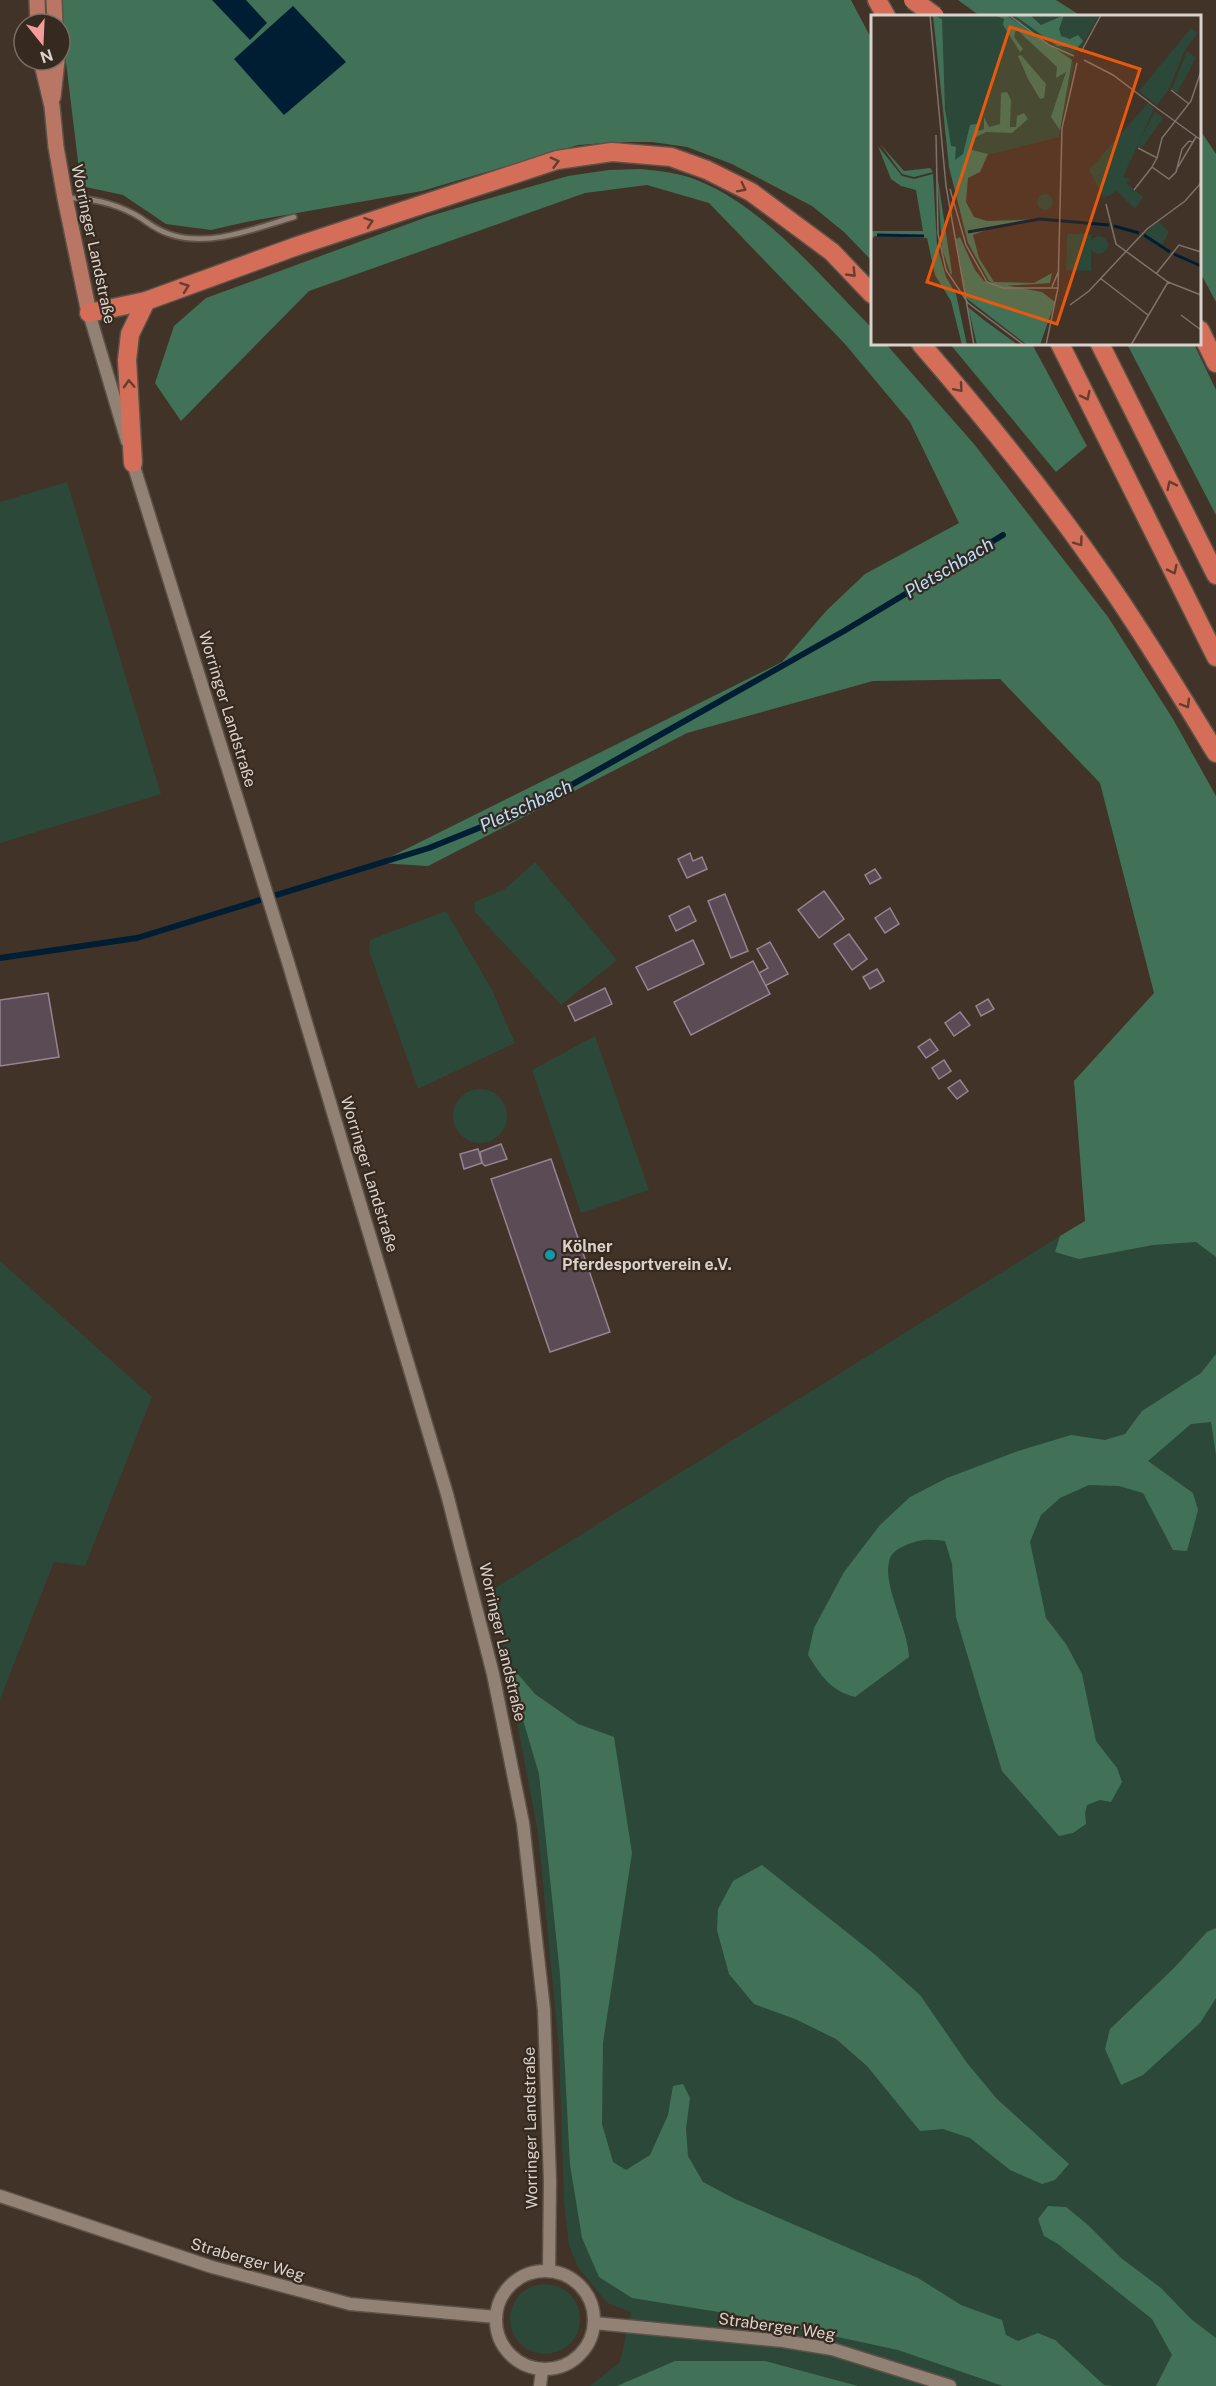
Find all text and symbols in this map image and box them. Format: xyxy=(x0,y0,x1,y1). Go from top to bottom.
north arrow xyxy=(12,12,72,72)
inset map xyxy=(871,15,1201,345)
text: N xyxy=(38,45,55,67)
one-way arrow xyxy=(549,156,559,169)
street label: Worringer Landstraße xyxy=(67,163,120,325)
one-way arrow xyxy=(736,180,747,192)
one-way arrow xyxy=(363,217,374,229)
one-way arrow xyxy=(845,266,856,277)
one-way arrow xyxy=(179,281,190,294)
one-way arrow xyxy=(122,379,135,388)
one-way arrow xyxy=(952,381,963,392)
one-way arrow xyxy=(1079,389,1091,400)
one-way arrow xyxy=(1167,480,1179,491)
water label: Pletschbach xyxy=(901,533,997,602)
one-way arrow xyxy=(1071,535,1082,546)
one-way arrow xyxy=(1166,564,1178,575)
street label: Worringer Landstraße xyxy=(195,629,260,790)
one-way arrow xyxy=(1179,698,1191,708)
water label: Pletschbach xyxy=(476,775,575,836)
street label: Worringer Landstraße xyxy=(337,1094,402,1255)
place label: Kölner Pferdesportverein e.V. xyxy=(562,1237,732,1274)
marker: Kölner Pferdesportverein e.V. xyxy=(543,1248,557,1262)
street label: Worringer Landstraße xyxy=(475,1561,530,1723)
street label: Worringer Landstraße xyxy=(520,2047,541,2209)
street label: Straberger Weg xyxy=(188,2234,307,2285)
street label: Straberger Weg xyxy=(717,2309,837,2344)

